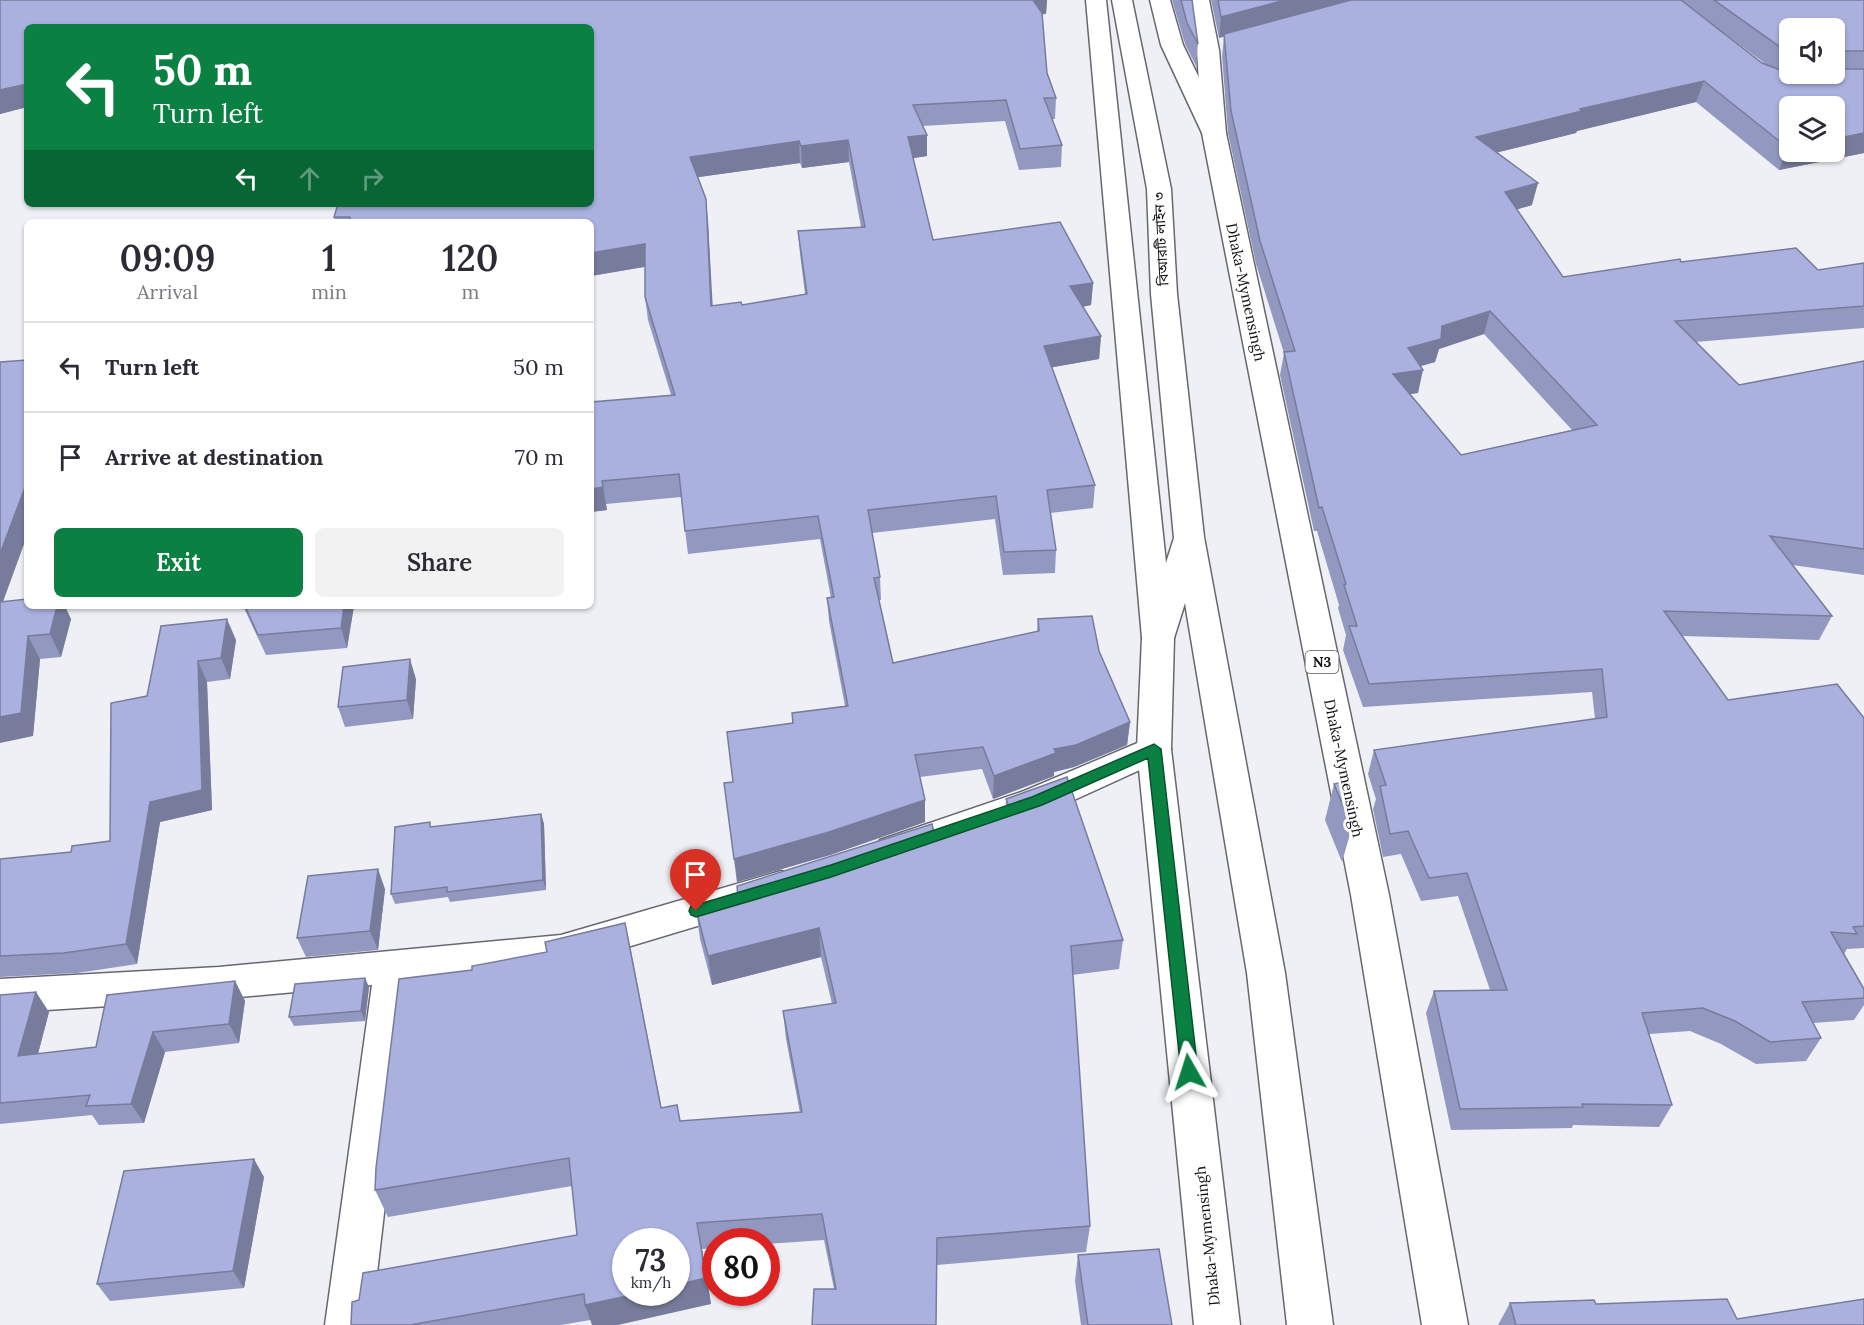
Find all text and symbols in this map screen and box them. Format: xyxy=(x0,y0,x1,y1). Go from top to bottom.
map controls xyxy=(1779,18,1845,162)
button: sound xyxy=(1779,18,1845,84)
text: 50 m xyxy=(153,43,252,97)
icon: left xyxy=(54,48,132,126)
text: Turn left xyxy=(153,96,263,130)
button: layers xyxy=(1779,96,1845,162)
icon: left xyxy=(230,162,263,195)
icon: ahead xyxy=(293,162,326,195)
icon: right xyxy=(356,162,389,195)
street label: বিআরটি লাইন ৩ xyxy=(1150,192,1172,287)
street label: Dhaka-Mymensingh xyxy=(1222,221,1270,363)
text: 09:09 xyxy=(120,235,216,281)
text: 1 xyxy=(322,235,336,281)
text: 120 xyxy=(442,235,498,281)
text: Arrival xyxy=(137,279,198,304)
text: min xyxy=(311,279,347,304)
text: m xyxy=(461,279,479,304)
icon: left xyxy=(54,351,87,384)
text: Turn left xyxy=(105,353,199,381)
text: 50 m xyxy=(513,353,564,381)
icon: arrive xyxy=(54,441,87,474)
text: Arrive at destination xyxy=(105,443,323,471)
text: 70 m xyxy=(515,443,564,471)
button: Exit xyxy=(54,528,303,597)
button: Share xyxy=(315,528,564,597)
road number: N3 xyxy=(1306,651,1338,673)
street label: Dhaka-Mymensingh xyxy=(1320,697,1368,839)
pin xyxy=(670,849,721,911)
icon: arrive xyxy=(679,858,712,891)
position arrow xyxy=(1157,1040,1221,1104)
street label: Dhaka-Mymensingh xyxy=(1190,1165,1224,1307)
speed limit sign: 80 xyxy=(702,1228,780,1306)
text: 73 xyxy=(636,1241,666,1279)
text: km/h xyxy=(631,1273,671,1292)

